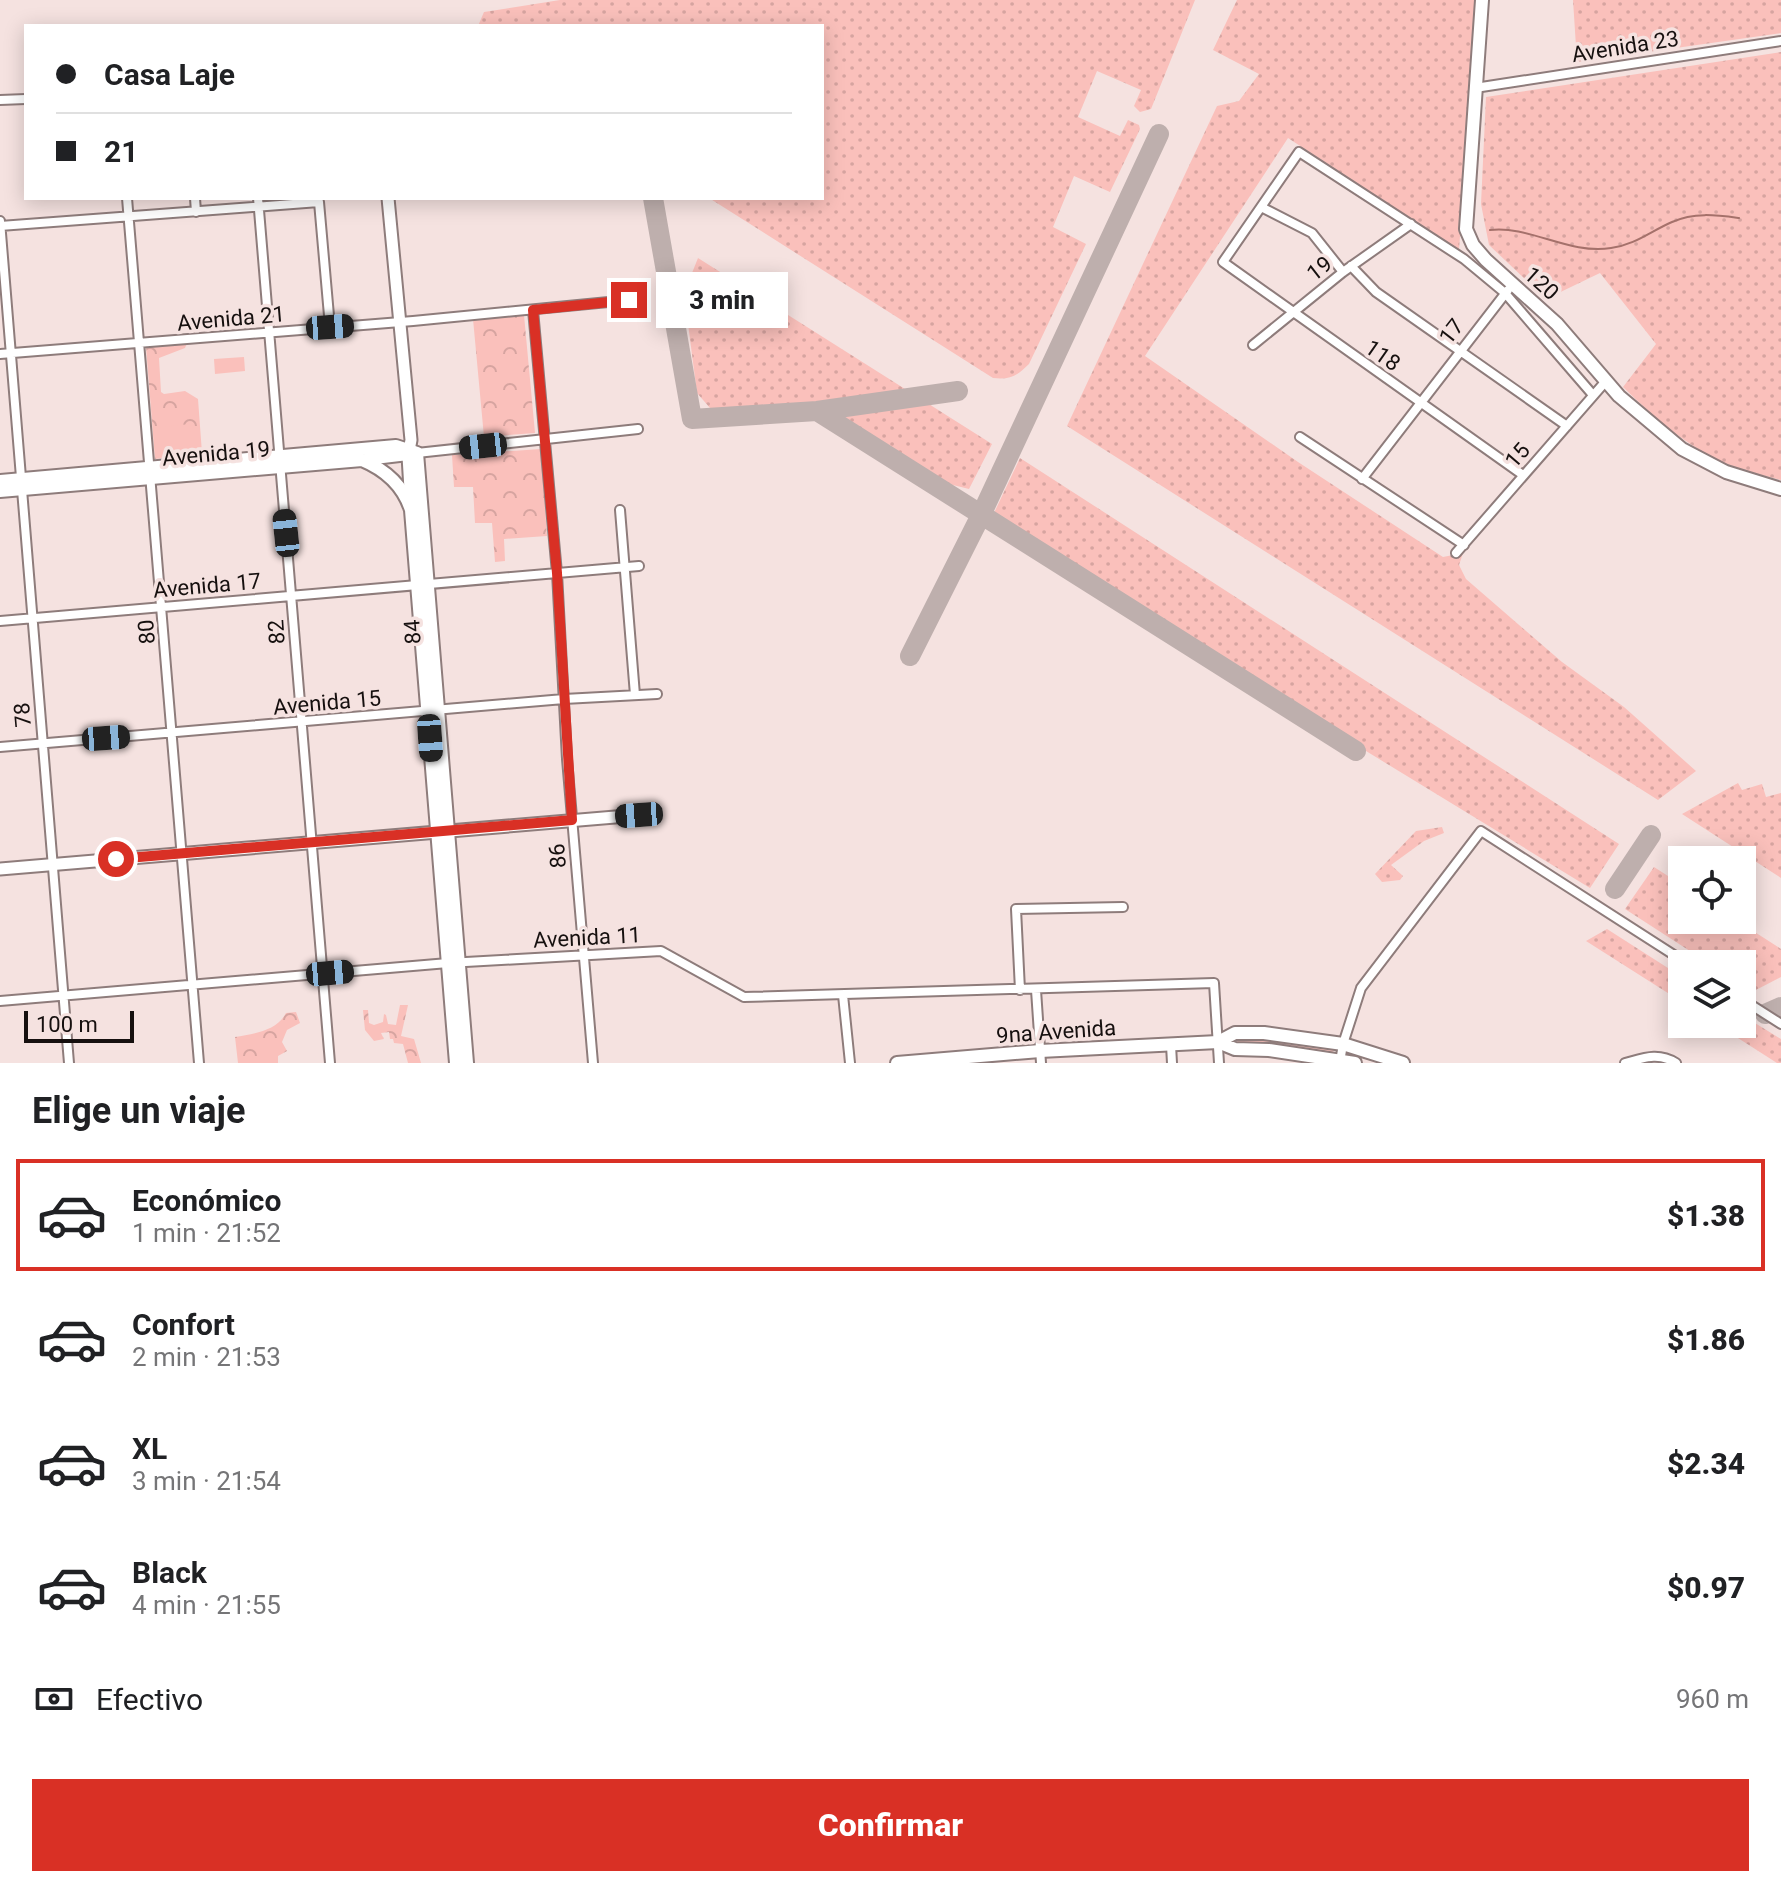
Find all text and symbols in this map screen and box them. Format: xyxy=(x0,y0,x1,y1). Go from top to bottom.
street label: Avenida 23 xyxy=(1570,26,1680,67)
text: Casa Laje xyxy=(104,57,235,92)
text: 21 xyxy=(104,134,138,169)
street label: 19 xyxy=(1302,251,1337,286)
street label: 120 xyxy=(1520,262,1564,305)
callout: 3 min xyxy=(657,272,789,328)
route end xyxy=(611,282,647,318)
text: 3 min xyxy=(689,285,755,315)
street label: Avenida 21 xyxy=(176,301,286,336)
car xyxy=(305,313,355,341)
street label: 17 xyxy=(1434,314,1469,349)
street label: 118 xyxy=(1360,335,1405,376)
car xyxy=(458,432,508,460)
street label: Avenida 19 xyxy=(161,436,271,471)
street label: 15 xyxy=(1500,438,1535,473)
car xyxy=(272,508,300,558)
street label: Avenida 17 xyxy=(152,568,262,603)
street label: 80 xyxy=(133,619,160,645)
street label: 82 xyxy=(263,619,290,645)
street label: 84 xyxy=(399,619,426,645)
street label: Avenida 15 xyxy=(272,685,382,720)
street label: 78 xyxy=(9,702,36,728)
car xyxy=(416,713,444,763)
car xyxy=(81,724,131,752)
car xyxy=(614,801,664,829)
route start xyxy=(98,841,134,877)
street label: 86 xyxy=(544,843,571,869)
map controls xyxy=(1668,846,1756,1038)
button: locate xyxy=(1668,846,1756,934)
street label: Avenida 11 xyxy=(532,922,642,953)
button: layers xyxy=(1668,950,1756,1038)
car xyxy=(305,959,355,987)
scale bar xyxy=(24,1007,134,1043)
text: 100 m xyxy=(36,1012,98,1037)
street label: 9na Avenida xyxy=(995,1015,1117,1048)
text: Elige un viaje xyxy=(32,1090,245,1132)
icon: car xyxy=(36,1179,108,1251)
text: Económico xyxy=(132,1183,281,1218)
text: $1.38 xyxy=(1667,1198,1745,1233)
text: 1 min · 21:52 xyxy=(132,1218,281,1248)
icon: car xyxy=(36,1303,108,1375)
text: Confort xyxy=(132,1307,235,1342)
text: $1.86 xyxy=(1667,1322,1745,1357)
text: 2 min · 21:53 xyxy=(132,1342,281,1372)
icon: car xyxy=(36,1427,108,1499)
text: XL xyxy=(132,1431,167,1466)
text: $2.34 xyxy=(1667,1446,1745,1481)
text: 3 min · 21:54 xyxy=(132,1466,281,1496)
icon: car xyxy=(36,1551,108,1623)
text: Black xyxy=(132,1555,207,1590)
text: $0.97 xyxy=(1667,1570,1745,1605)
text: 4 min · 21:55 xyxy=(132,1590,281,1620)
icon: cash xyxy=(32,1677,76,1721)
text: Efectivo xyxy=(96,1682,203,1717)
text: 960 m xyxy=(1676,1684,1749,1714)
button: Confirmar xyxy=(32,1779,1749,1871)

